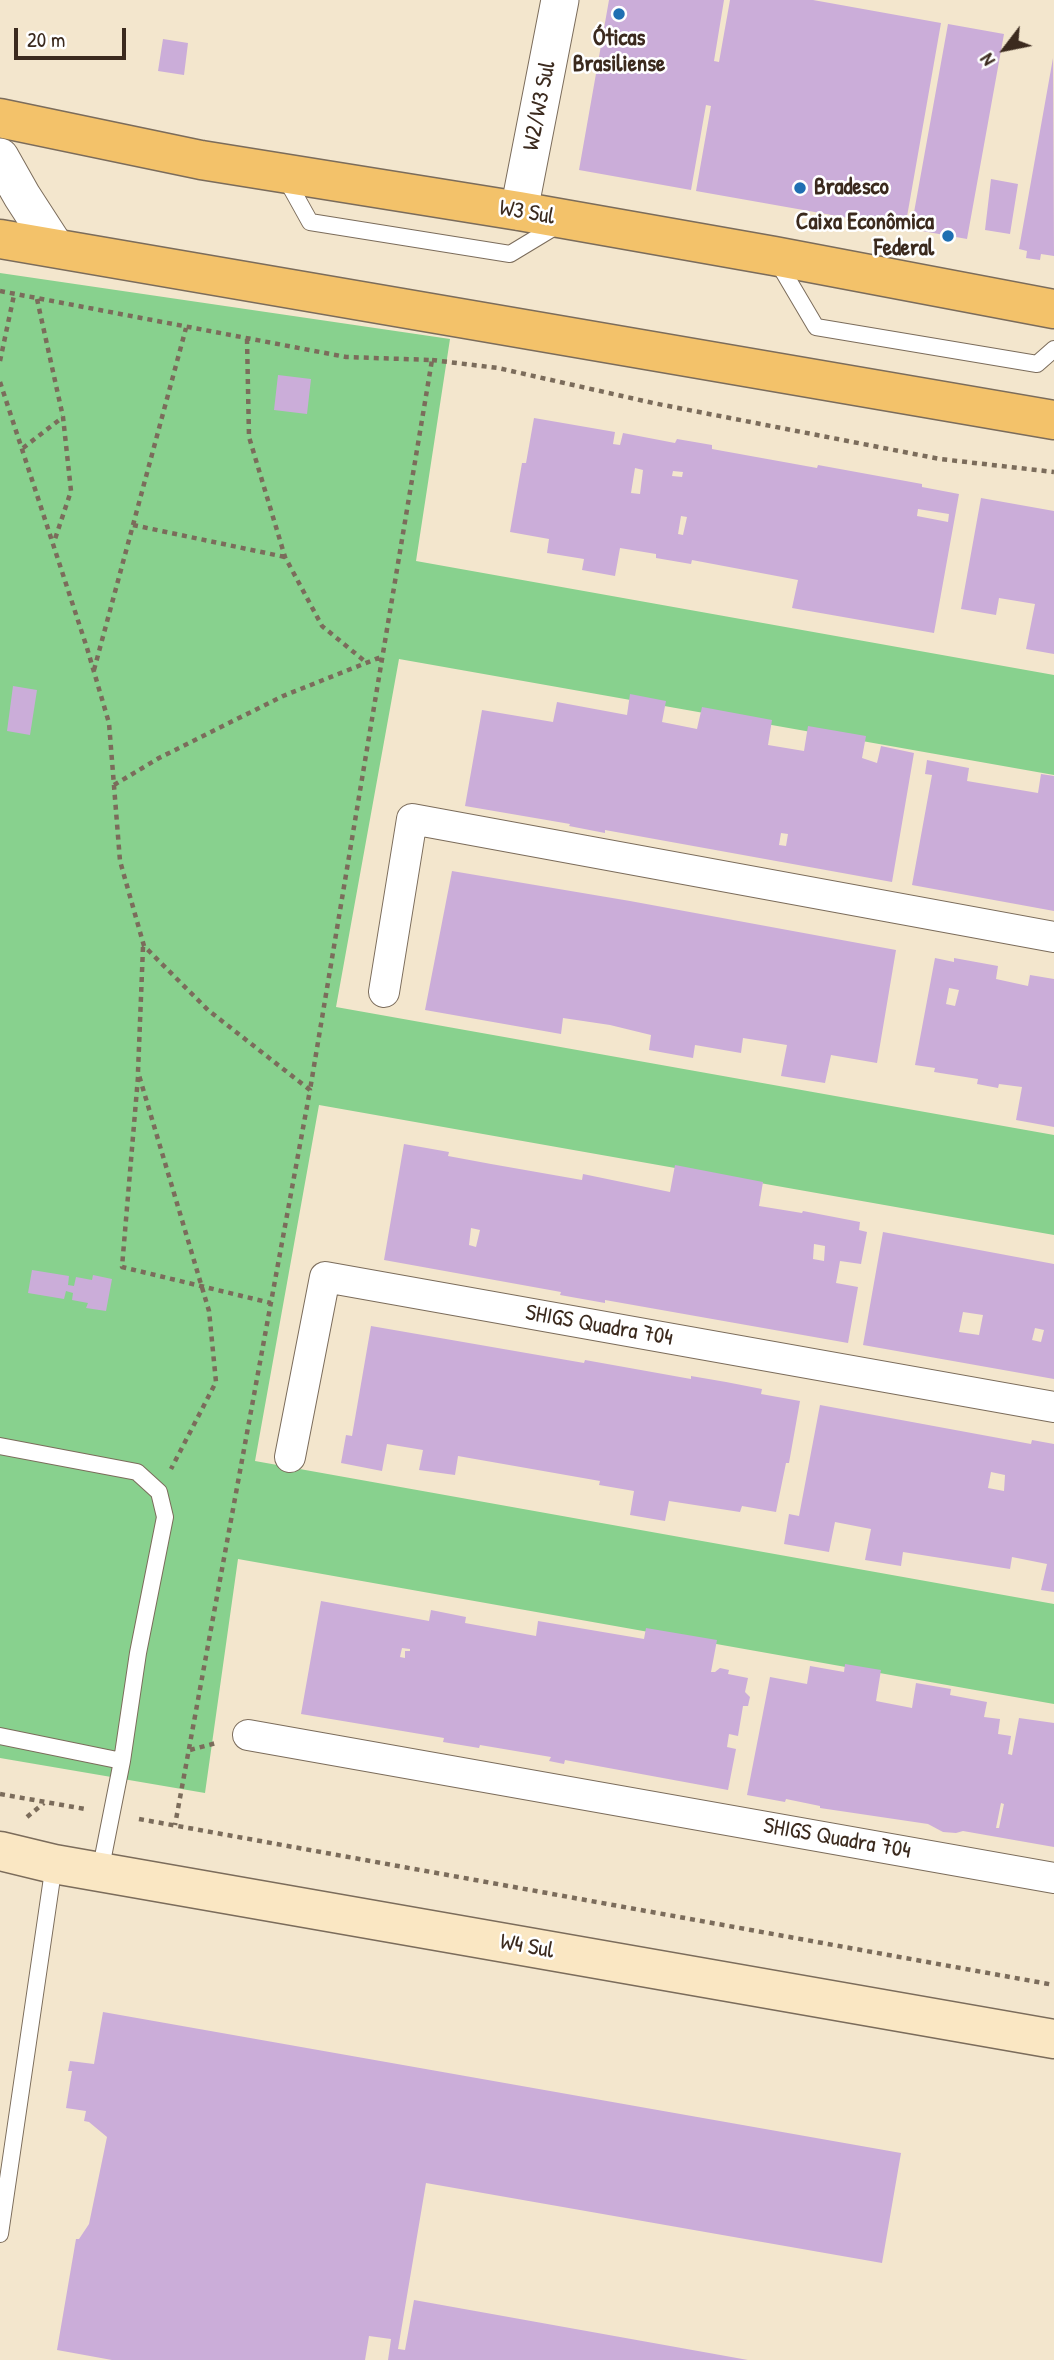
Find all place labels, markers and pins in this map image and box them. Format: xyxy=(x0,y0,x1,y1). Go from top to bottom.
marker: Óticas Brasiliense xyxy=(611,6,627,22)
place label: Óticas Brasiliense xyxy=(573,25,665,79)
place label: Bradesco xyxy=(814,174,889,202)
marker: Bradesco xyxy=(792,180,808,196)
place label: Caixa Econômica Federal xyxy=(796,209,934,263)
marker: Caixa Econômica Federal xyxy=(940,228,956,244)

